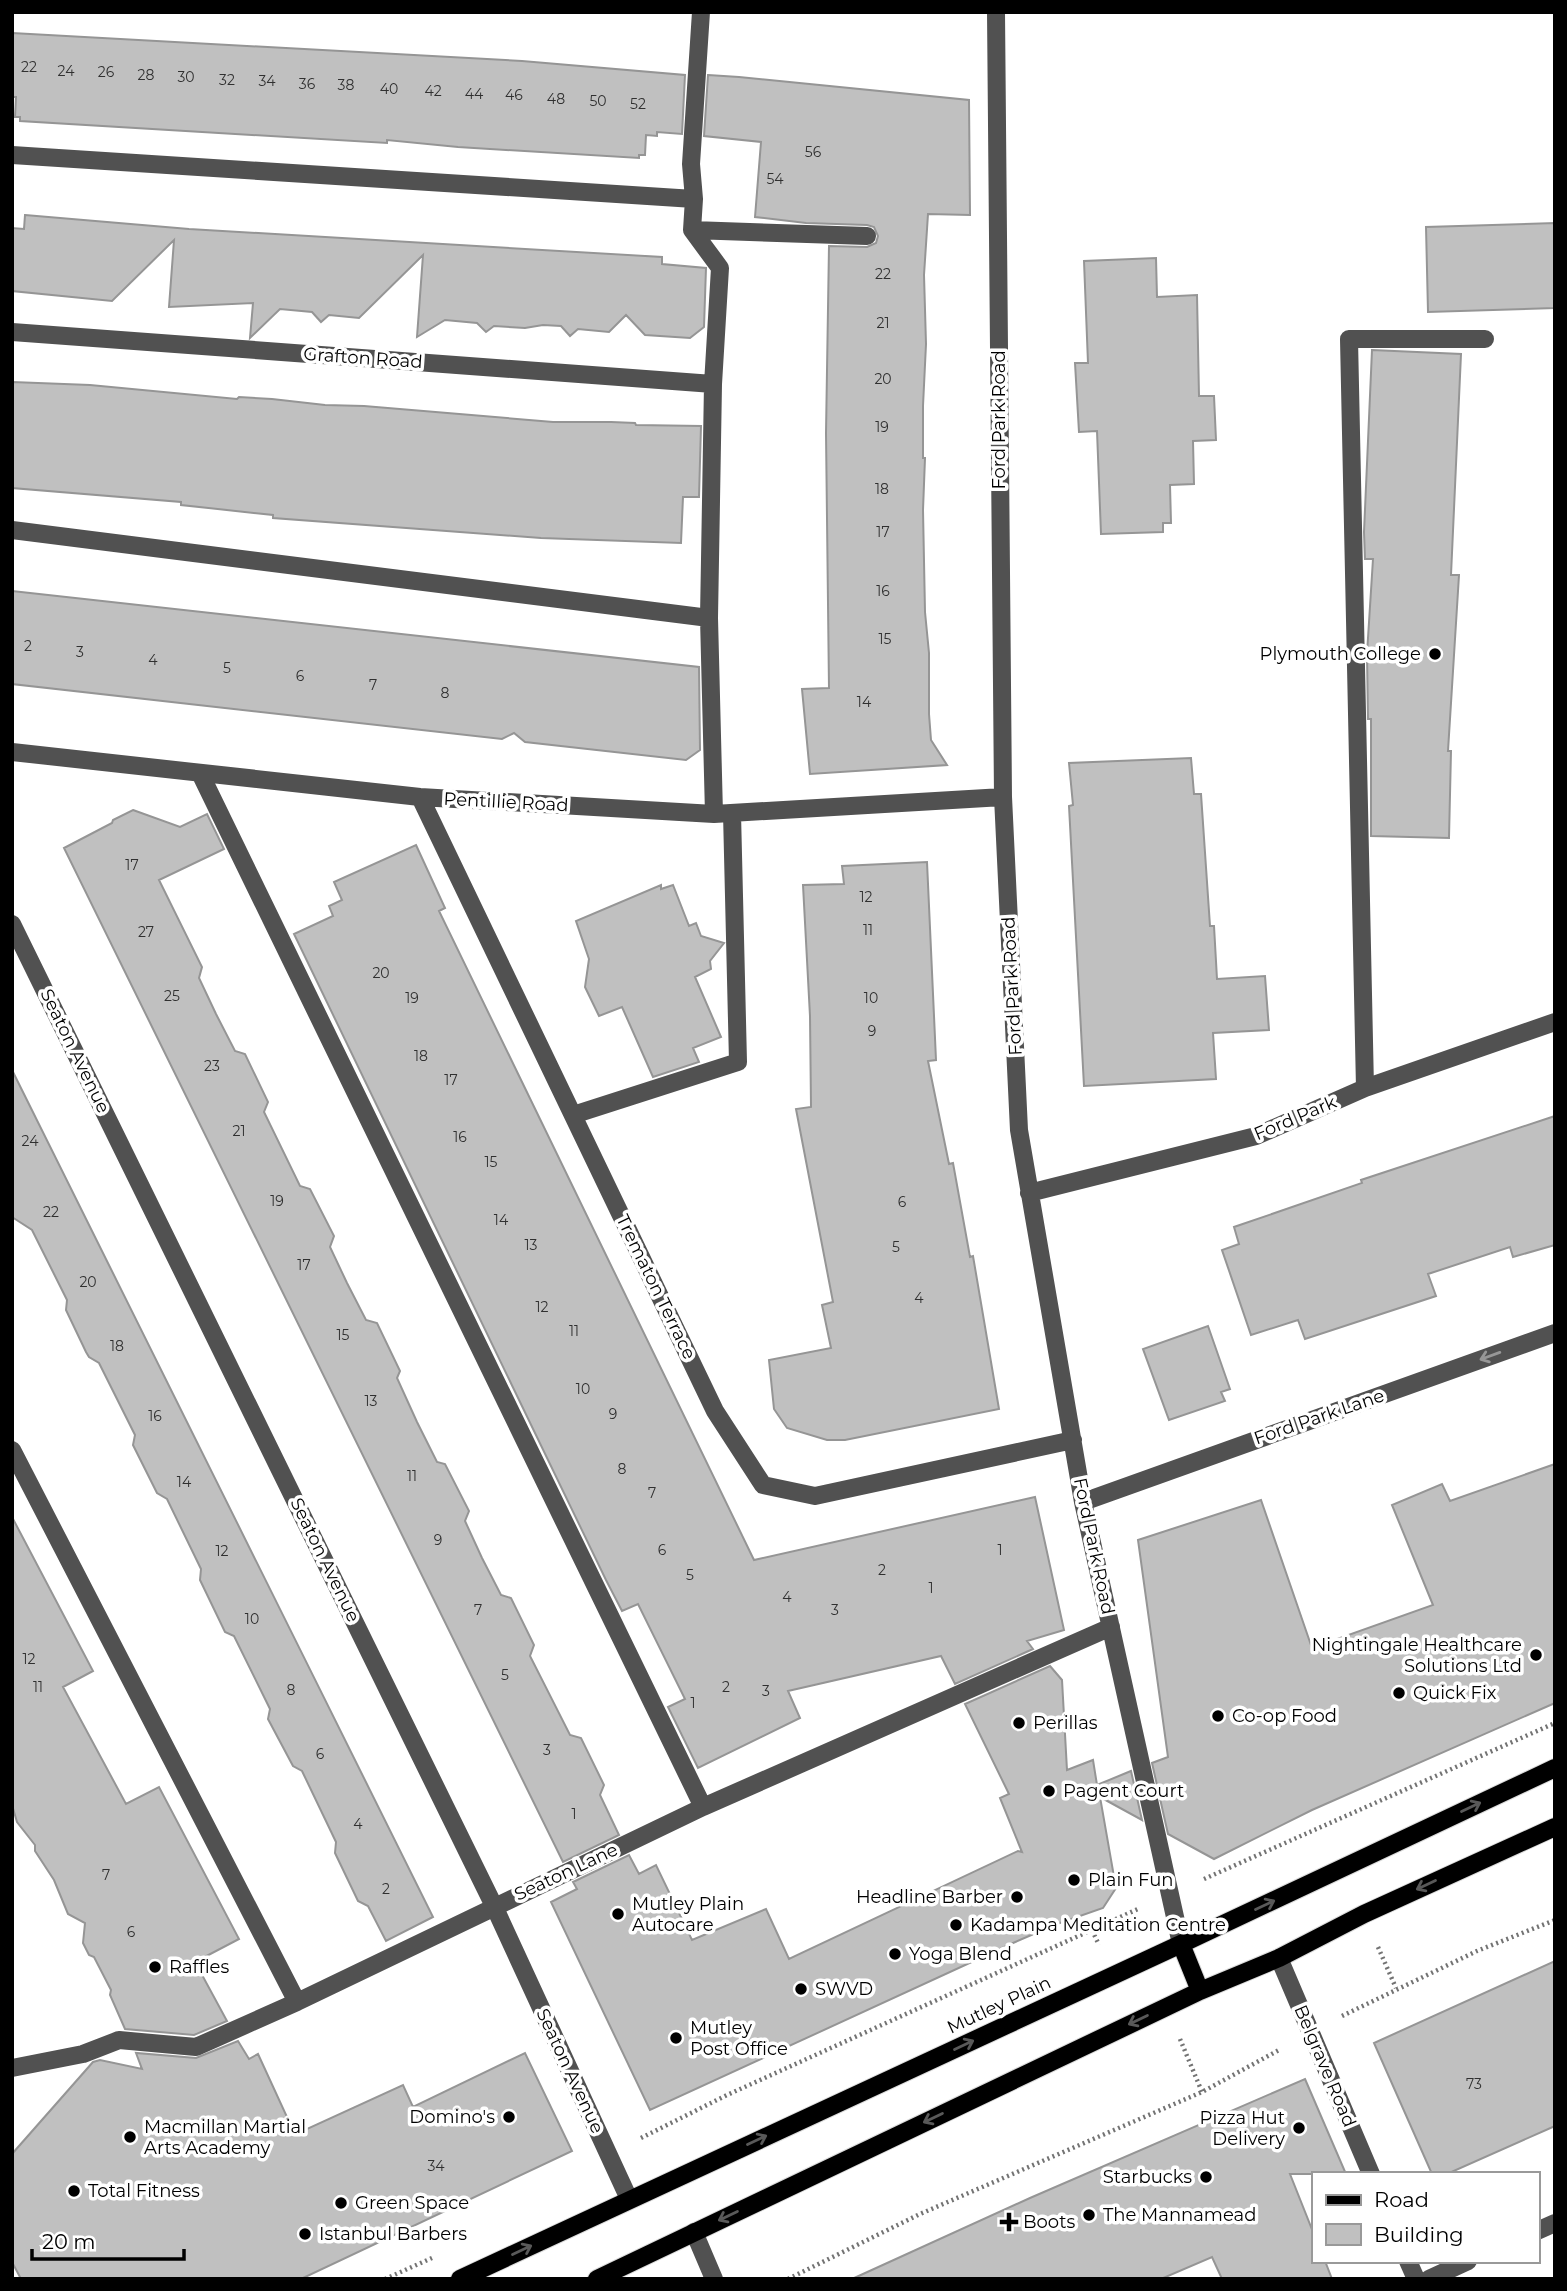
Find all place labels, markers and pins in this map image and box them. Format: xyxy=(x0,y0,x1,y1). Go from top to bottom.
place label: Plymouth College xyxy=(1259,643,1421,665)
marker: Plymouth College xyxy=(1427,646,1443,662)
place label: Nightingale Healthcare Solutions Ltd xyxy=(1312,1634,1522,1677)
marker: Nightingale Healthcare Solutions Ltd xyxy=(1528,1647,1544,1663)
place label: Quick Fix xyxy=(1413,1682,1497,1704)
marker: Quick Fix xyxy=(1391,1685,1407,1701)
place label: Co-op Food xyxy=(1232,1705,1337,1727)
marker: Co-op Food xyxy=(1210,1708,1226,1724)
place label: Perillas xyxy=(1033,1712,1098,1734)
marker: Perillas xyxy=(1011,1715,1027,1731)
place label: Pagent Court xyxy=(1063,1780,1184,1802)
marker: Pagent Court xyxy=(1041,1783,1057,1799)
place label: Plain Fun xyxy=(1088,1869,1173,1891)
marker: Plain Fun xyxy=(1066,1872,1082,1888)
place label: Headline Barber xyxy=(856,1886,1003,1908)
marker: Headline Barber xyxy=(1009,1889,1025,1905)
place label: Mutley Plain Autocare xyxy=(632,1893,744,1936)
marker: Mutley Plain Autocare xyxy=(610,1906,626,1922)
place label: Kadampa Meditation Centre xyxy=(970,1914,1226,1936)
marker: Kadampa Meditation Centre xyxy=(948,1917,964,1933)
place label: Yoga Blend xyxy=(909,1943,1012,1965)
marker: Yoga Blend xyxy=(887,1946,903,1962)
place label: Raffles xyxy=(169,1956,229,1978)
marker: Raffles xyxy=(147,1959,163,1975)
place label: SWVD xyxy=(815,1978,873,2000)
marker: SWVD xyxy=(793,1981,809,1997)
place label: Mutley Post Office xyxy=(690,2017,788,2060)
marker: Mutley Post Office xyxy=(668,2030,684,2046)
place label: Domino's xyxy=(409,2106,495,2128)
place label: Pizza Hut Delivery xyxy=(1199,2107,1285,2150)
marker: Domino's xyxy=(501,2109,517,2125)
place label: Macmillan Martial Arts Academy xyxy=(144,2116,306,2159)
marker: Pizza Hut Delivery xyxy=(1291,2120,1307,2136)
marker: Macmillan Martial Arts Academy xyxy=(122,2129,138,2145)
place label: Starbucks xyxy=(1103,2166,1192,2188)
marker: Starbucks xyxy=(1198,2169,1214,2185)
place label: Total Fitness xyxy=(88,2180,200,2202)
marker: Total Fitness xyxy=(66,2183,82,2199)
place label: Green Space xyxy=(355,2192,469,2214)
marker: Green Space xyxy=(333,2195,349,2211)
place label: The Mannamead xyxy=(1103,2204,1256,2226)
marker: The Mannamead xyxy=(1081,2207,1097,2223)
place label: Boots xyxy=(1023,2211,1075,2233)
marker: Boots xyxy=(1001,2214,1017,2230)
place label: Istanbul Barbers xyxy=(319,2223,467,2245)
marker: Istanbul Barbers xyxy=(297,2226,313,2242)

